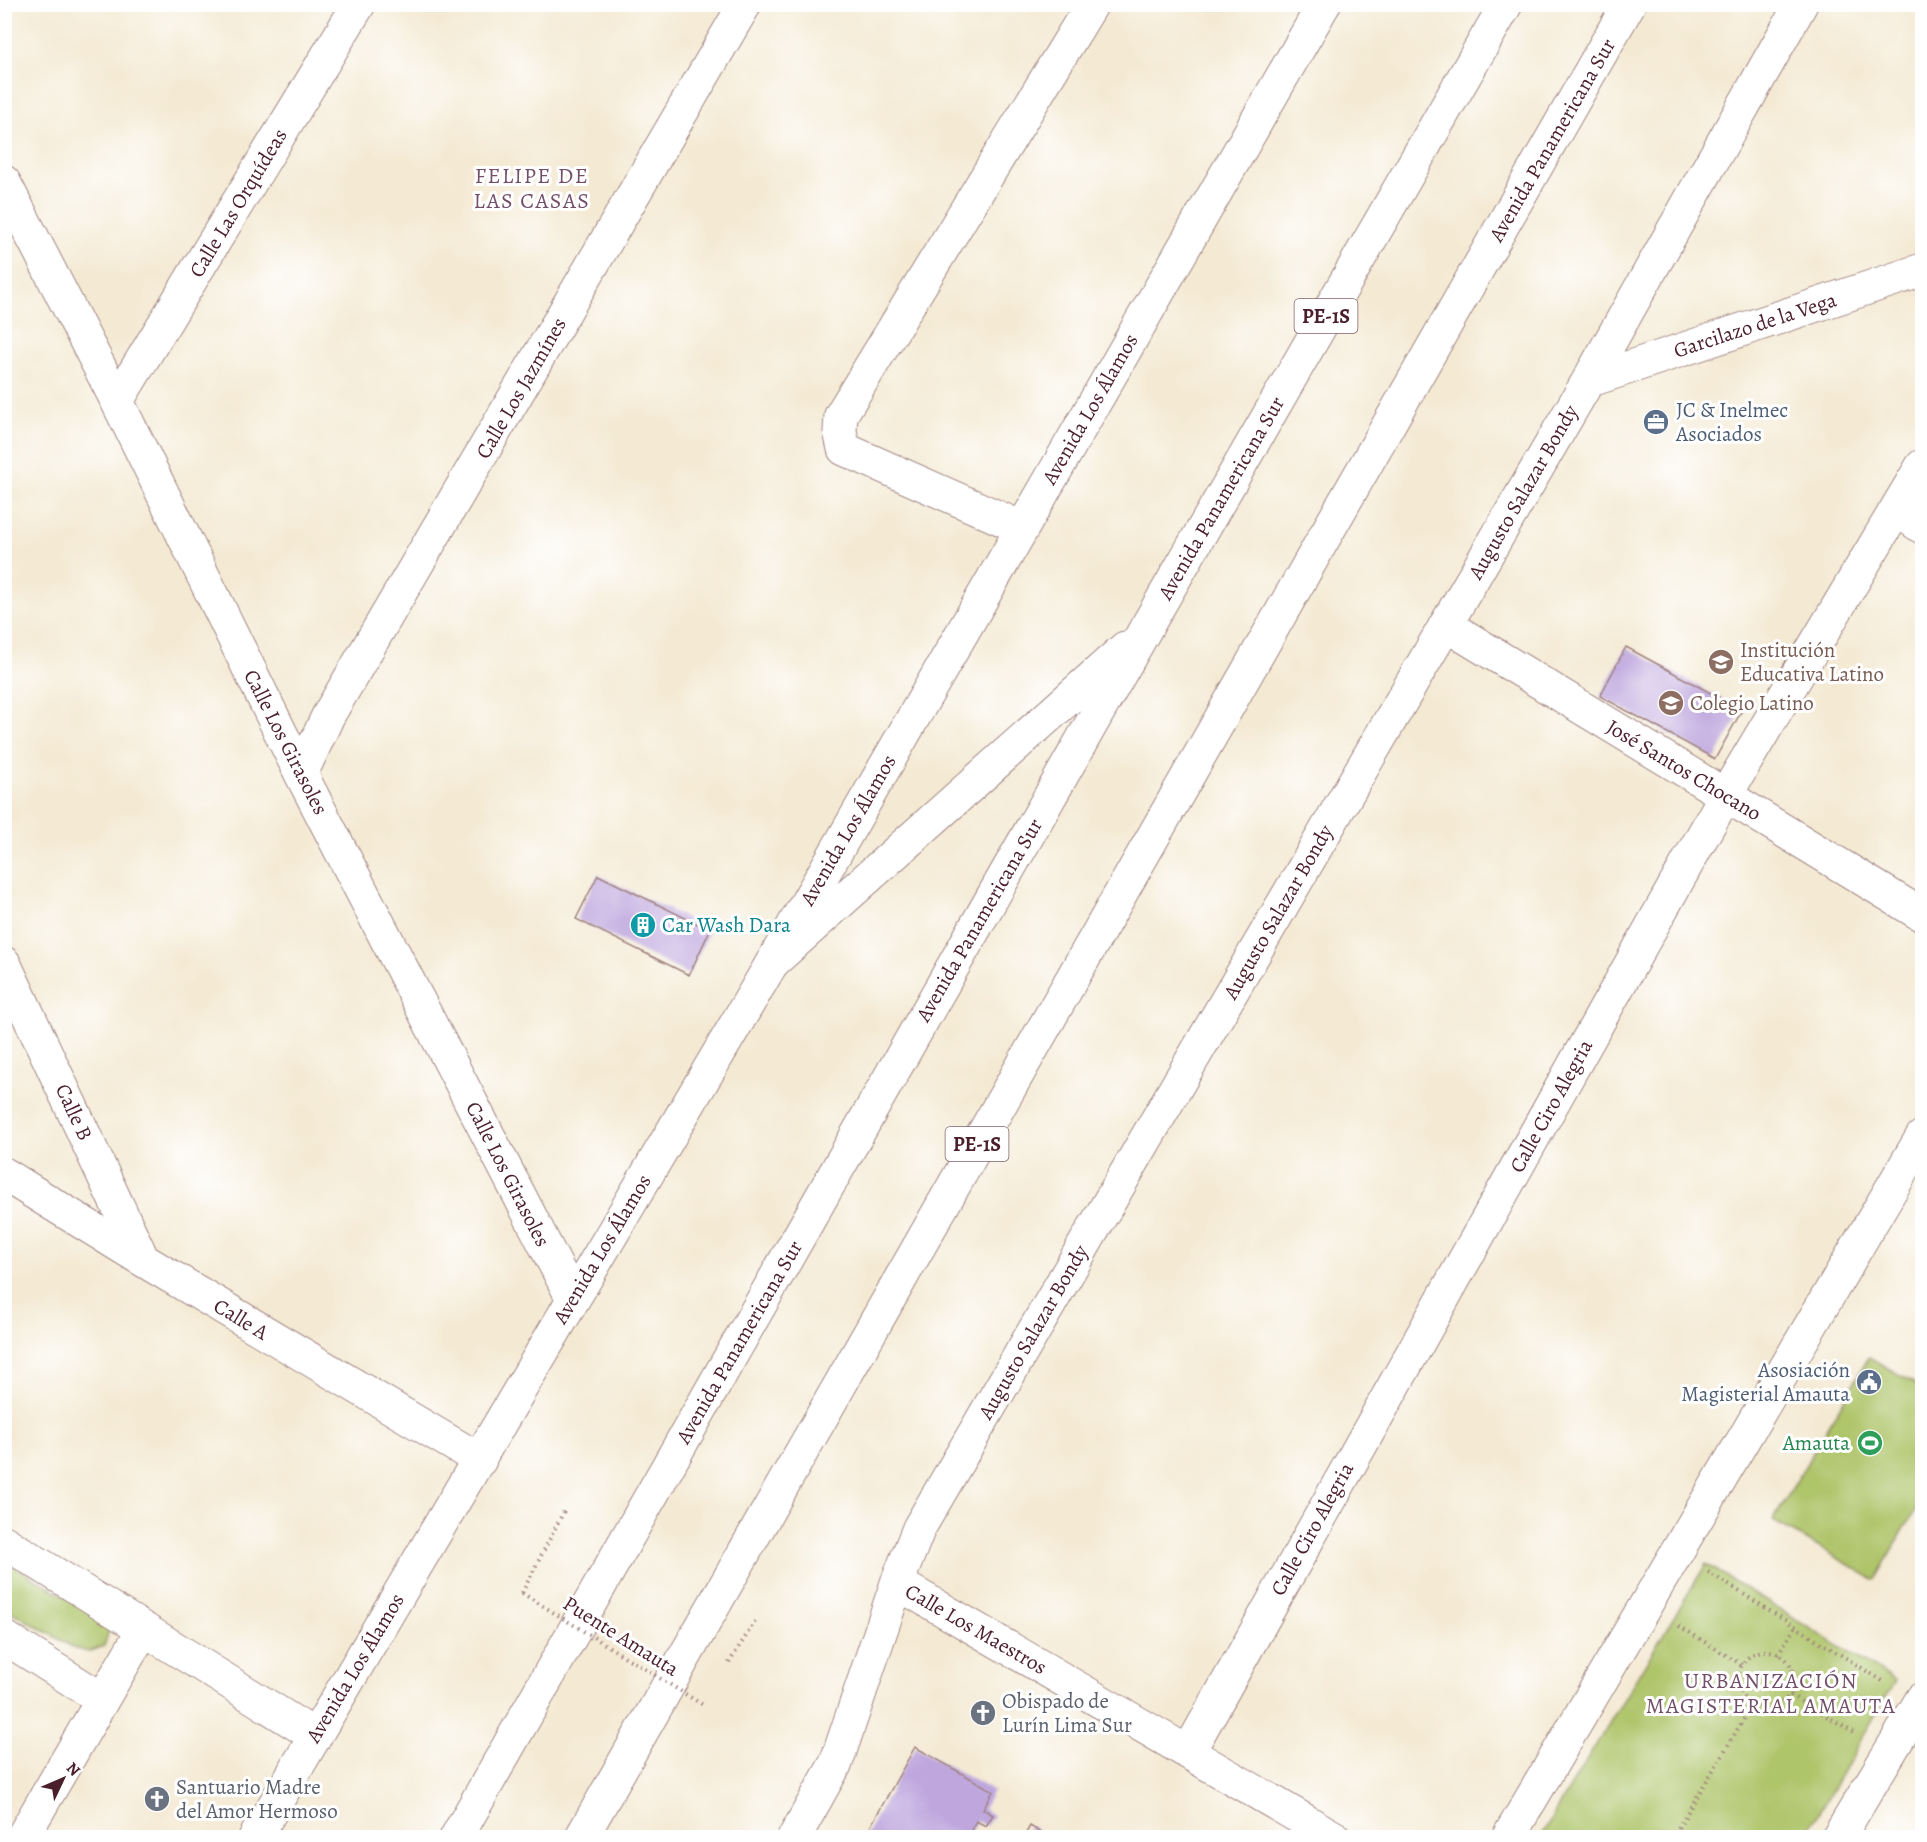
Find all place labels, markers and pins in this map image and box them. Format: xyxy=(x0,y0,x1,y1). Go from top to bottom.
place label: JC & Inelmec Asociados xyxy=(1675,396,1788,448)
office icon: JC & Inelmec Asociados xyxy=(1641,407,1671,437)
place label: Institución Educativa Latino xyxy=(1740,636,1884,688)
school or university icon: Institución Educativa Latino xyxy=(1706,647,1736,677)
school or university icon: Colegio Latino xyxy=(1656,688,1686,718)
place label: Colegio Latino xyxy=(1690,689,1814,717)
building icon: Car Wash Dara xyxy=(628,910,658,940)
place label: Car Wash Dara xyxy=(662,911,791,939)
place label: Asosiación Magisterial Amauta xyxy=(1681,1356,1850,1408)
public building icon: Asosiación Magisterial Amauta xyxy=(1854,1367,1884,1397)
sports icon: Amauta xyxy=(1855,1428,1885,1458)
place label: Amauta xyxy=(1782,1429,1850,1457)
place label: Obispado de Lurín Lima Sur xyxy=(1002,1687,1132,1739)
church icon: Obispado de Lurín Lima Sur xyxy=(968,1698,998,1728)
place label: Santuario Madre del Amor Hermoso xyxy=(176,1773,338,1825)
church icon: Santuario Madre del Amor Hermoso xyxy=(142,1784,172,1814)

